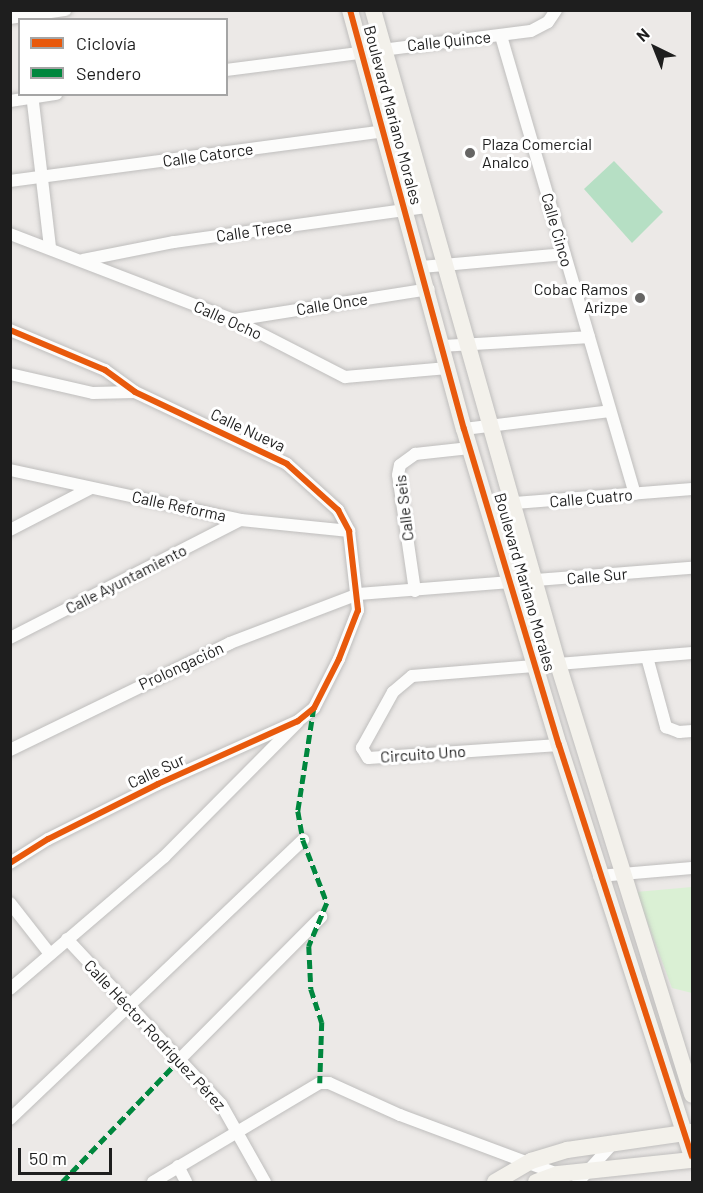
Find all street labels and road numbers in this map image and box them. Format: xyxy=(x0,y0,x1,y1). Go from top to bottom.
street label: Boulevard Mariano Morales xyxy=(360,23,426,207)
street label: Calle Quince xyxy=(406,27,492,55)
street label: Calle Catorce xyxy=(161,139,255,171)
street label: Calle Cinco xyxy=(537,191,577,269)
street label: Calle Trece xyxy=(215,216,293,246)
street label: Calle Once xyxy=(295,289,369,319)
street label: Calle Ocho xyxy=(191,297,265,343)
street label: Calle Nueva xyxy=(208,404,288,456)
street label: Calle Seis xyxy=(390,474,418,542)
street label: Calle Cuatro xyxy=(549,485,633,511)
street label: Calle Reforma xyxy=(130,487,228,525)
street label: Boulevard Mariano Morales xyxy=(490,491,560,673)
street label: Calle Ayuntamiento xyxy=(62,540,190,618)
street label: Calle Sur xyxy=(566,564,628,588)
street label: Prolongación xyxy=(136,638,226,694)
street label: Circuito Uno xyxy=(380,741,466,767)
street label: Calle Sur xyxy=(124,749,188,793)
street label: Calle Héctor Rodríguez Pérez xyxy=(80,956,230,1114)

